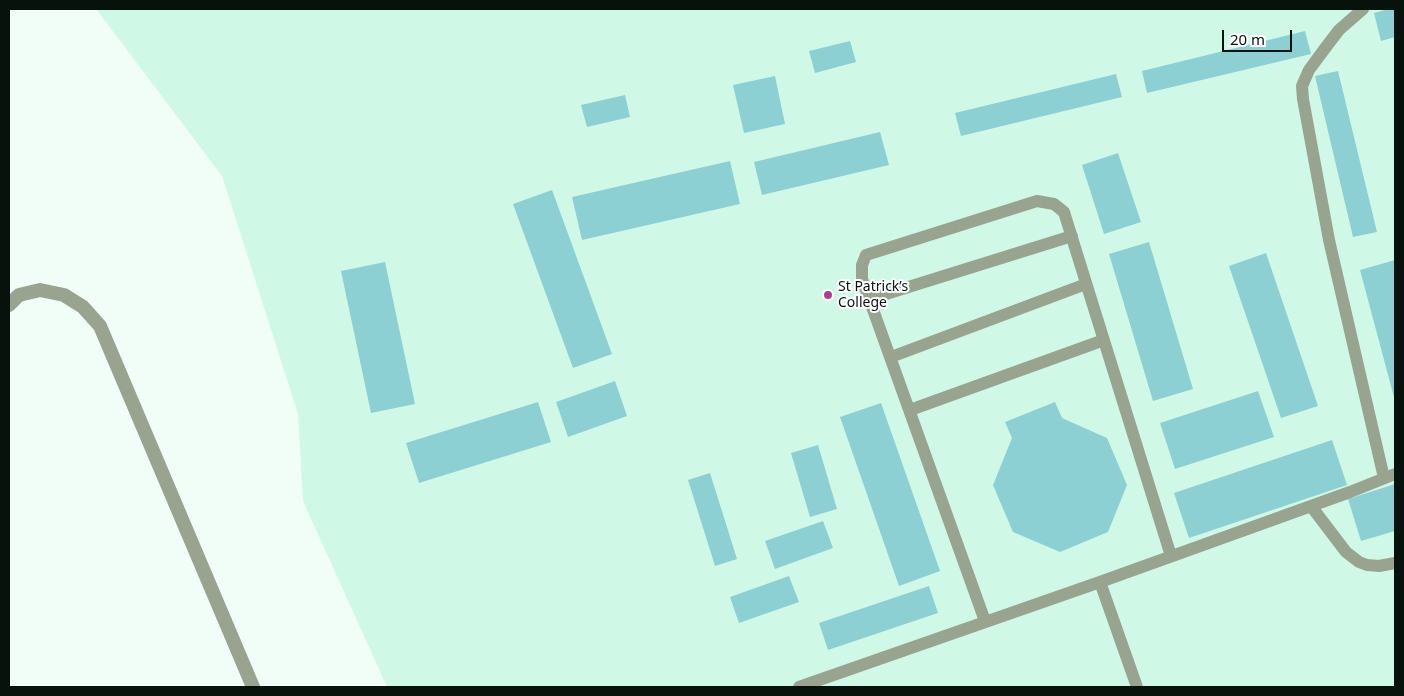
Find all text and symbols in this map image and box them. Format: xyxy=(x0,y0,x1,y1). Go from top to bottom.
scale bar xyxy=(1224,20,1294,52)
text: 20 m xyxy=(1230,29,1265,49)
place label: St Patrick’s College xyxy=(838,279,908,312)
marker: St Patrick’s College xyxy=(822,289,834,301)

